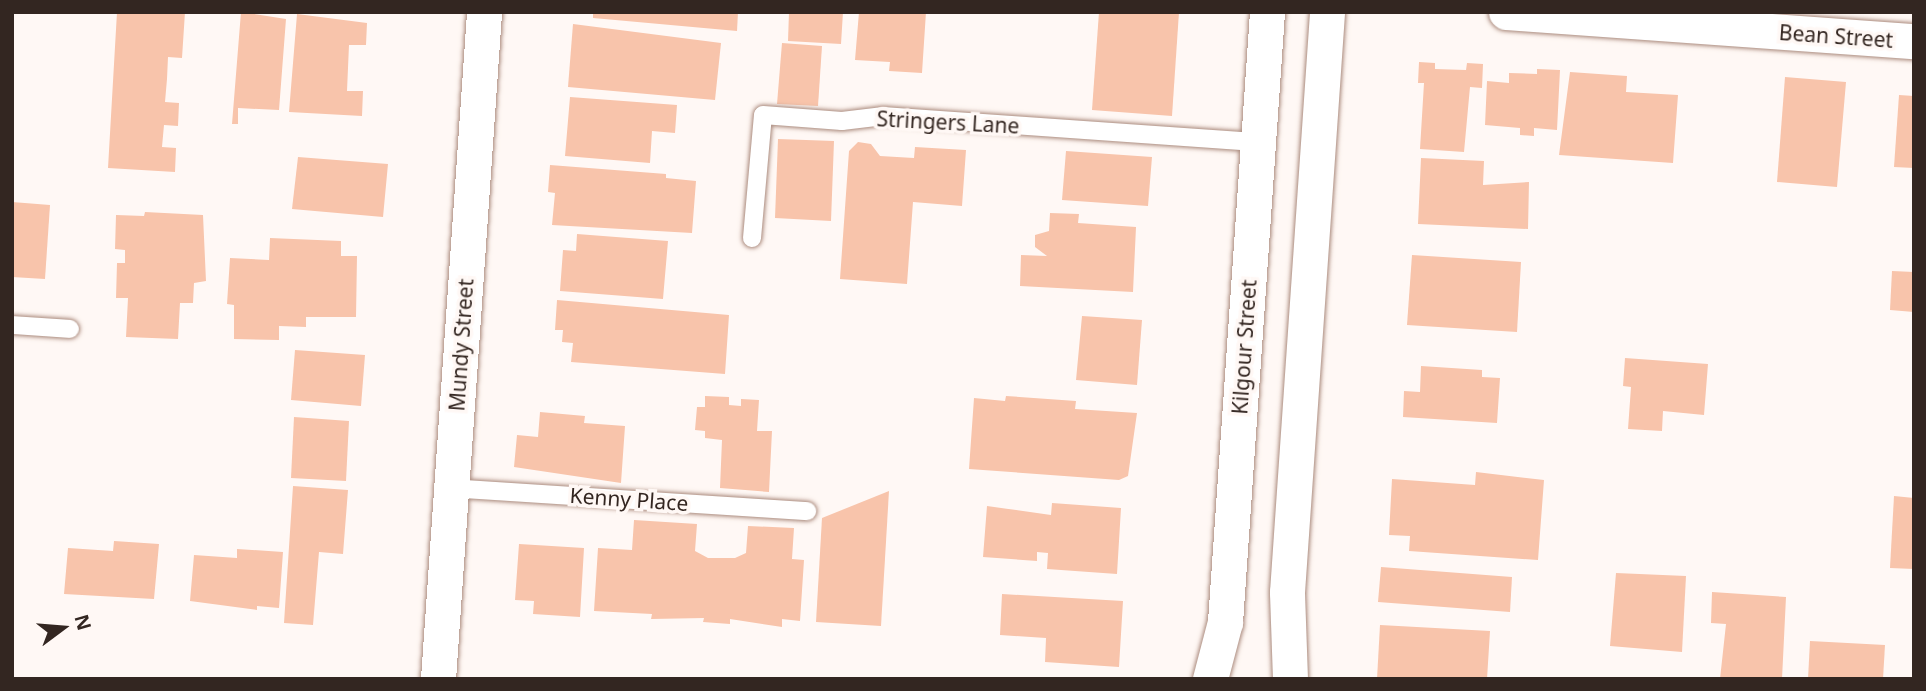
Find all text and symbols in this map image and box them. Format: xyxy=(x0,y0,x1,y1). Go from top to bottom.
street label: Bean Street xyxy=(1778,19,1894,53)
street label: Stringers Lane xyxy=(876,106,1020,138)
street label: Mundy Street xyxy=(444,278,478,412)
street label: Kilgour Street xyxy=(1227,279,1261,415)
street label: Kenny Place xyxy=(569,482,689,516)
north arrow xyxy=(28,593,98,663)
text: N xyxy=(69,611,98,633)

